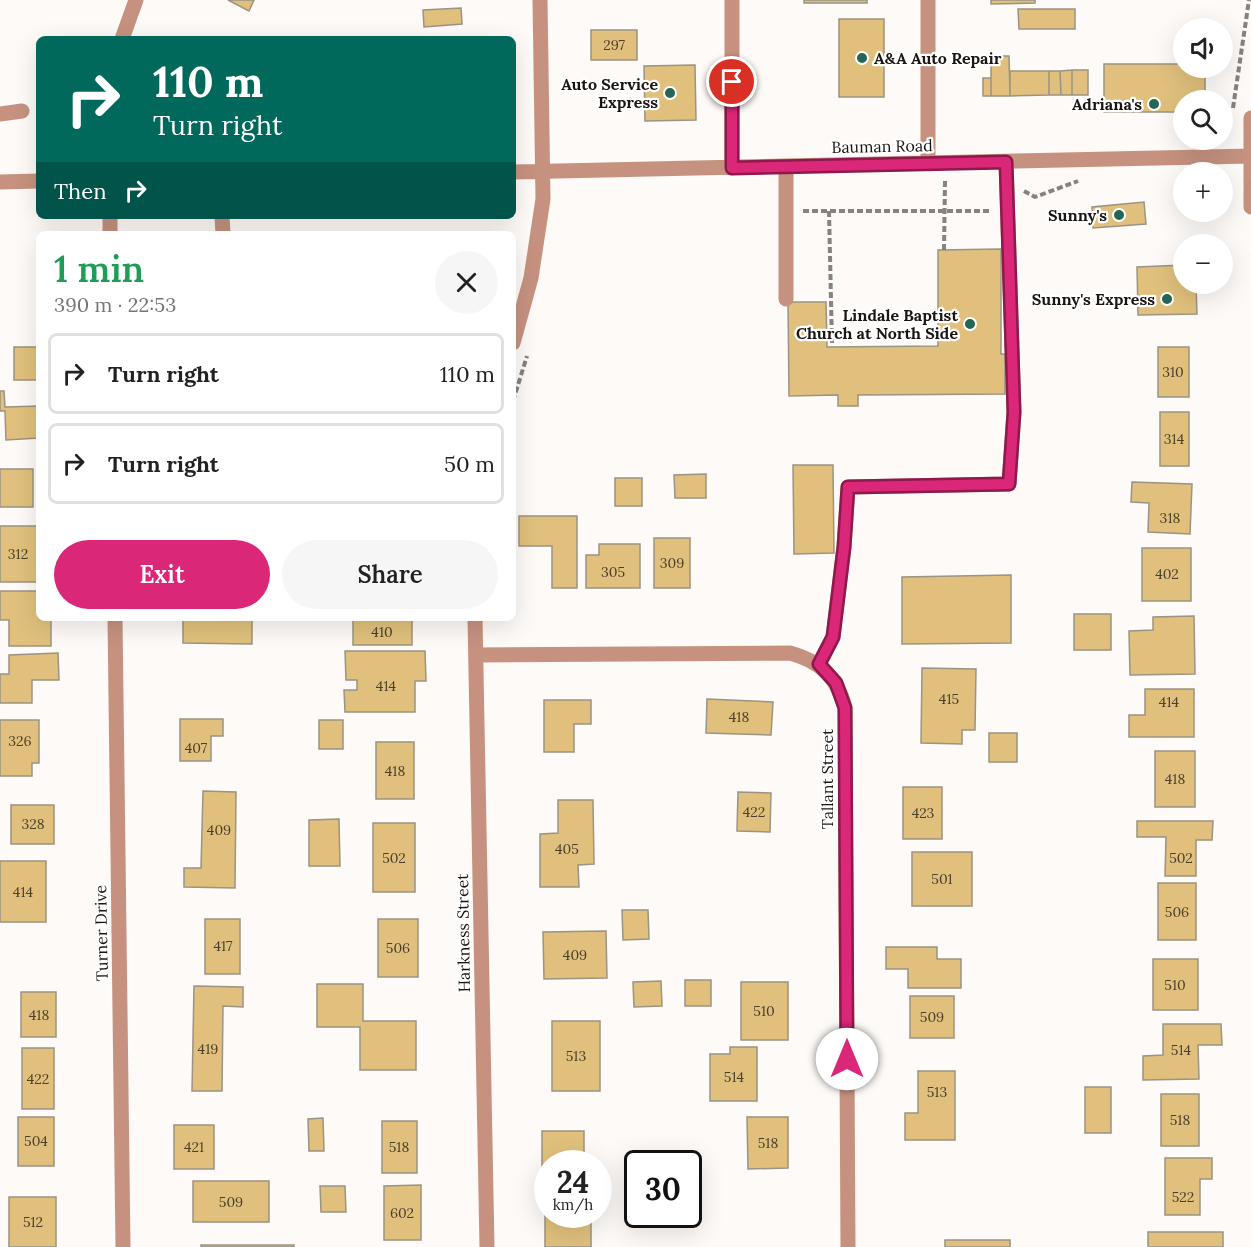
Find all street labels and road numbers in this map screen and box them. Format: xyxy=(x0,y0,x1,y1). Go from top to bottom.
street label: Bauman Road xyxy=(831,135,933,157)
street label: Tallant Street xyxy=(817,728,837,829)
street label: Harkness Street xyxy=(452,873,474,993)
street label: Turner Drive xyxy=(90,885,112,981)

